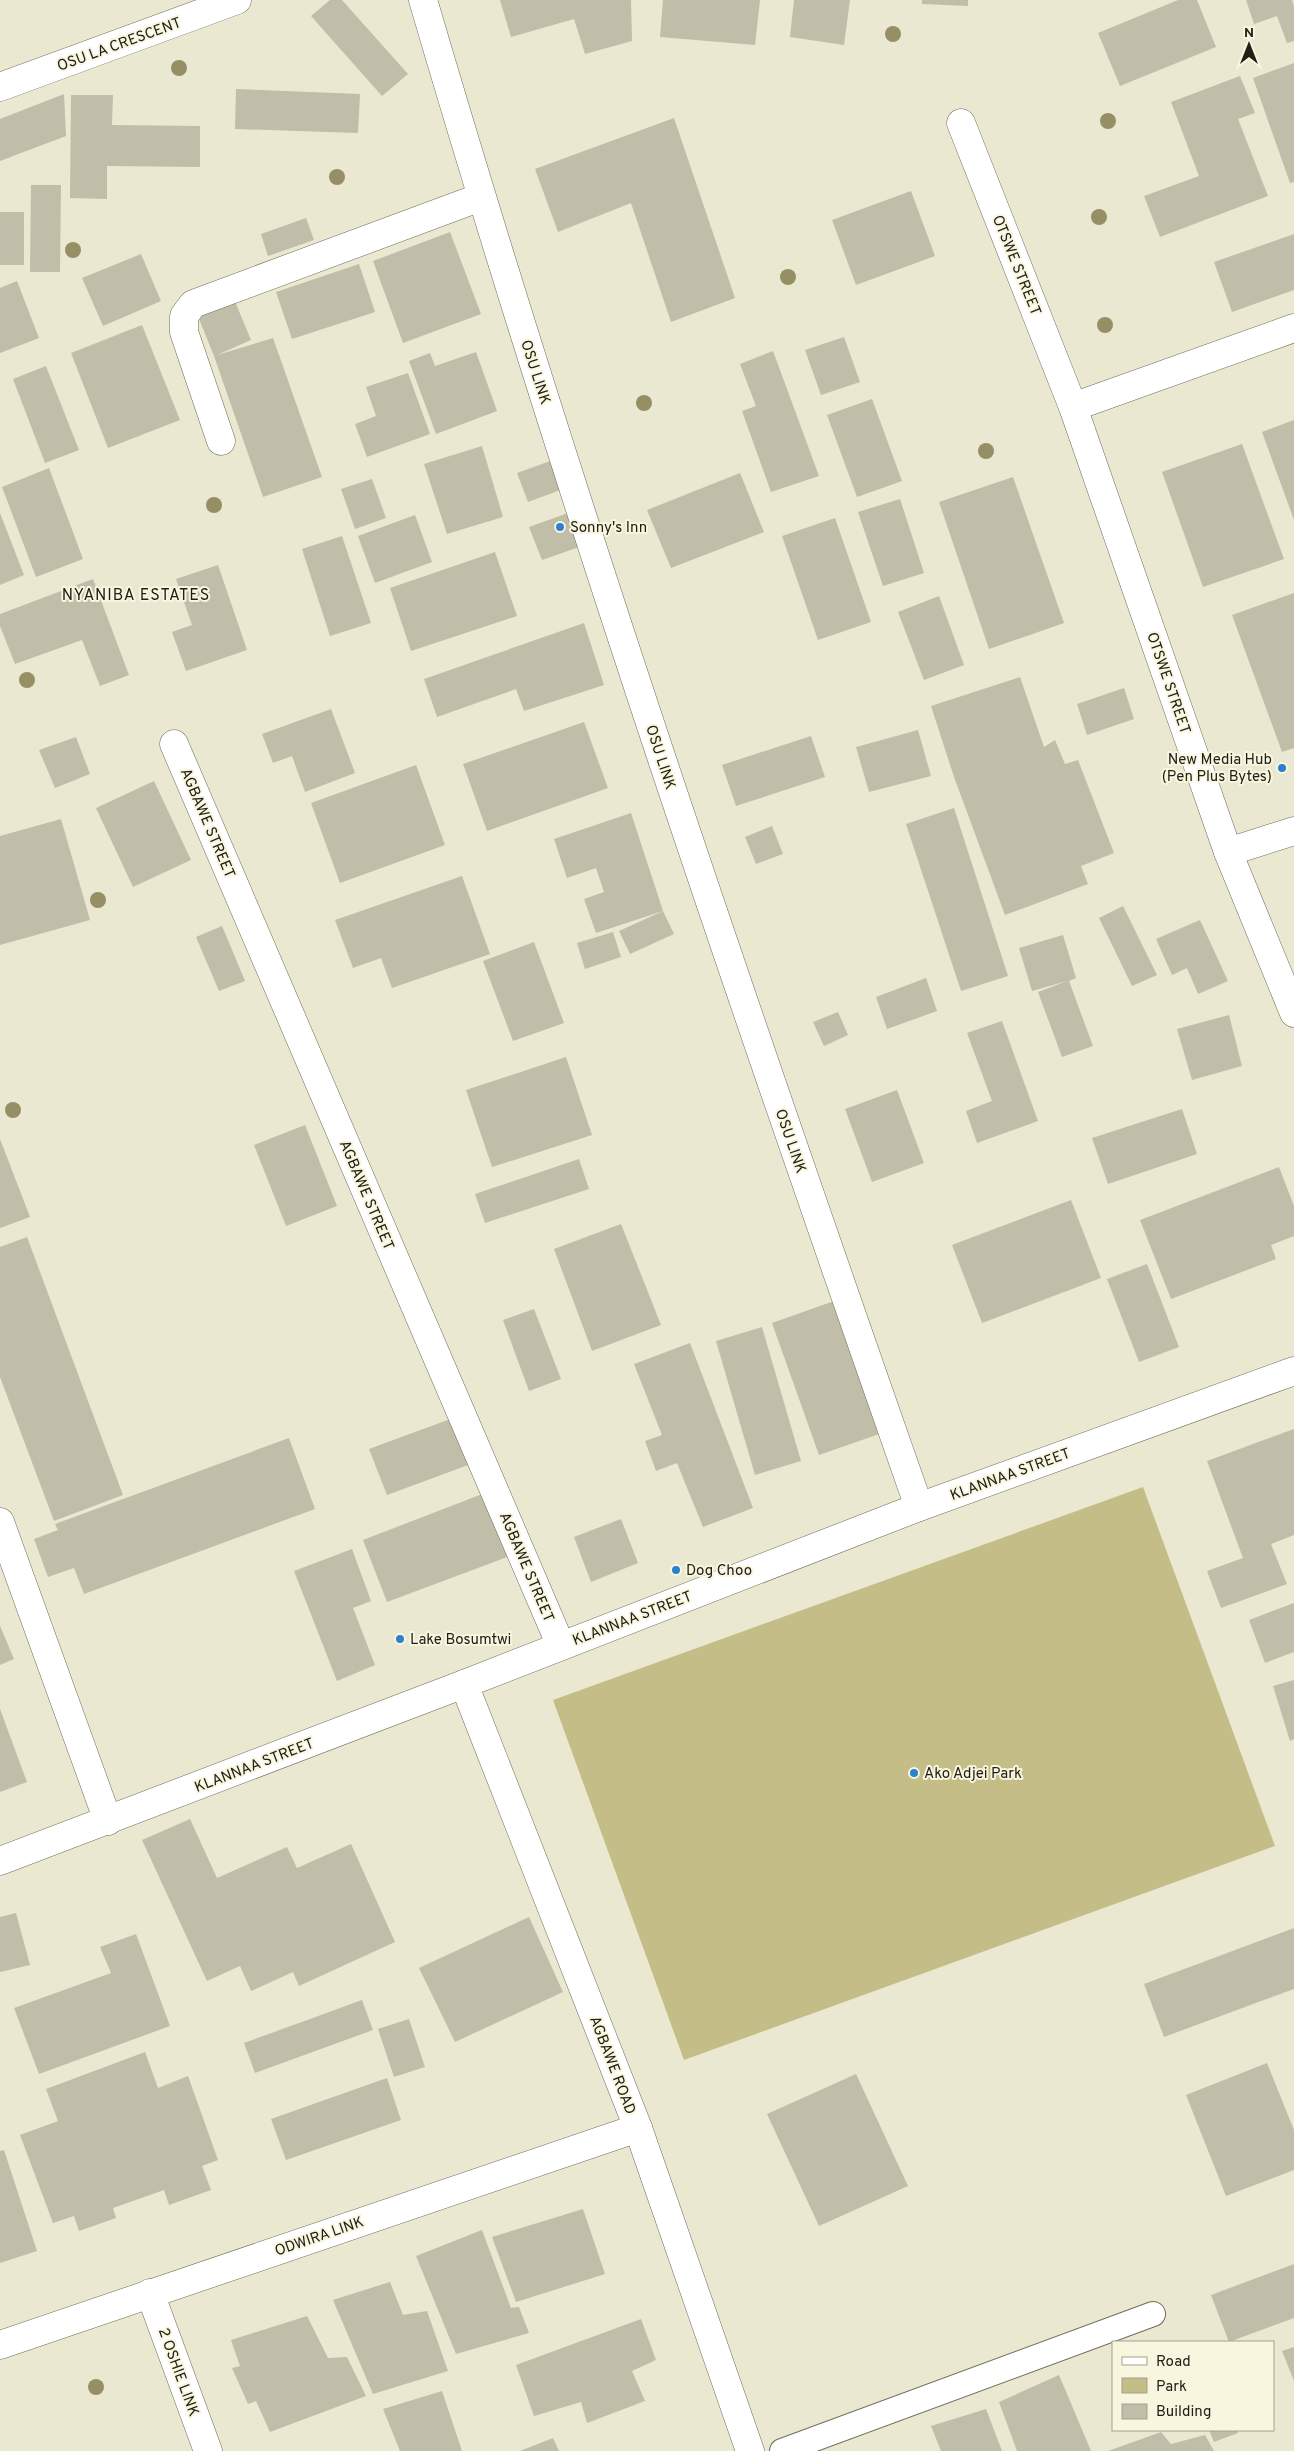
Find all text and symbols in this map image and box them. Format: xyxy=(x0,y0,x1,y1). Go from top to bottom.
street label: OSU LA CRESCENT xyxy=(55,14,184,77)
north arrow xyxy=(1224,20,1274,70)
text: N xyxy=(1244,25,1254,42)
street label: OTSWE STREET xyxy=(987,213,1044,318)
street label: OSU LINK xyxy=(515,338,554,407)
place label: Sonny's Inn xyxy=(570,519,647,538)
marker: Sonny's Inn xyxy=(554,521,566,533)
district label: NYANIBA ESTATES xyxy=(62,586,210,606)
street label: OTSWE STREET xyxy=(1141,630,1194,737)
street label: OSU LINK xyxy=(640,723,679,792)
place label: New Media Hub (Pen Plus Bytes) xyxy=(1162,751,1272,787)
marker: New Media Hub (Pen Plus Bytes) xyxy=(1276,762,1288,774)
street label: AGBAWE STREET xyxy=(175,766,238,881)
street label: OSU LINK xyxy=(770,1107,809,1176)
street label: AGBAWE STREET xyxy=(334,1138,397,1253)
street label: KLANNAA STREET xyxy=(948,1445,1073,1506)
street label: AGBAWE STREET xyxy=(494,1510,557,1625)
place label: Dog Choo xyxy=(686,1562,752,1581)
marker: Dog Choo xyxy=(670,1564,682,1576)
street label: KLANNAA STREET xyxy=(570,1588,695,1651)
place label: Lake Bosumtwi xyxy=(410,1631,511,1650)
marker: Lake Bosumtwi xyxy=(394,1633,406,1645)
street label: KLANNAA STREET xyxy=(192,1735,317,1798)
place label: Ako Adjei Park xyxy=(924,1765,1022,1784)
marker: Ako Adjei Park xyxy=(908,1767,920,1779)
street label: AGBAWE ROAD xyxy=(584,2014,639,2118)
street label: ODWIRA LINK xyxy=(272,2213,367,2262)
street label: 2 OSHIE LINK xyxy=(153,2326,202,2419)
legend xyxy=(1112,2341,1274,2431)
text: Road xyxy=(1156,2353,1191,2372)
text: Park xyxy=(1156,2378,1187,2397)
text: Building xyxy=(1156,2403,1211,2422)

